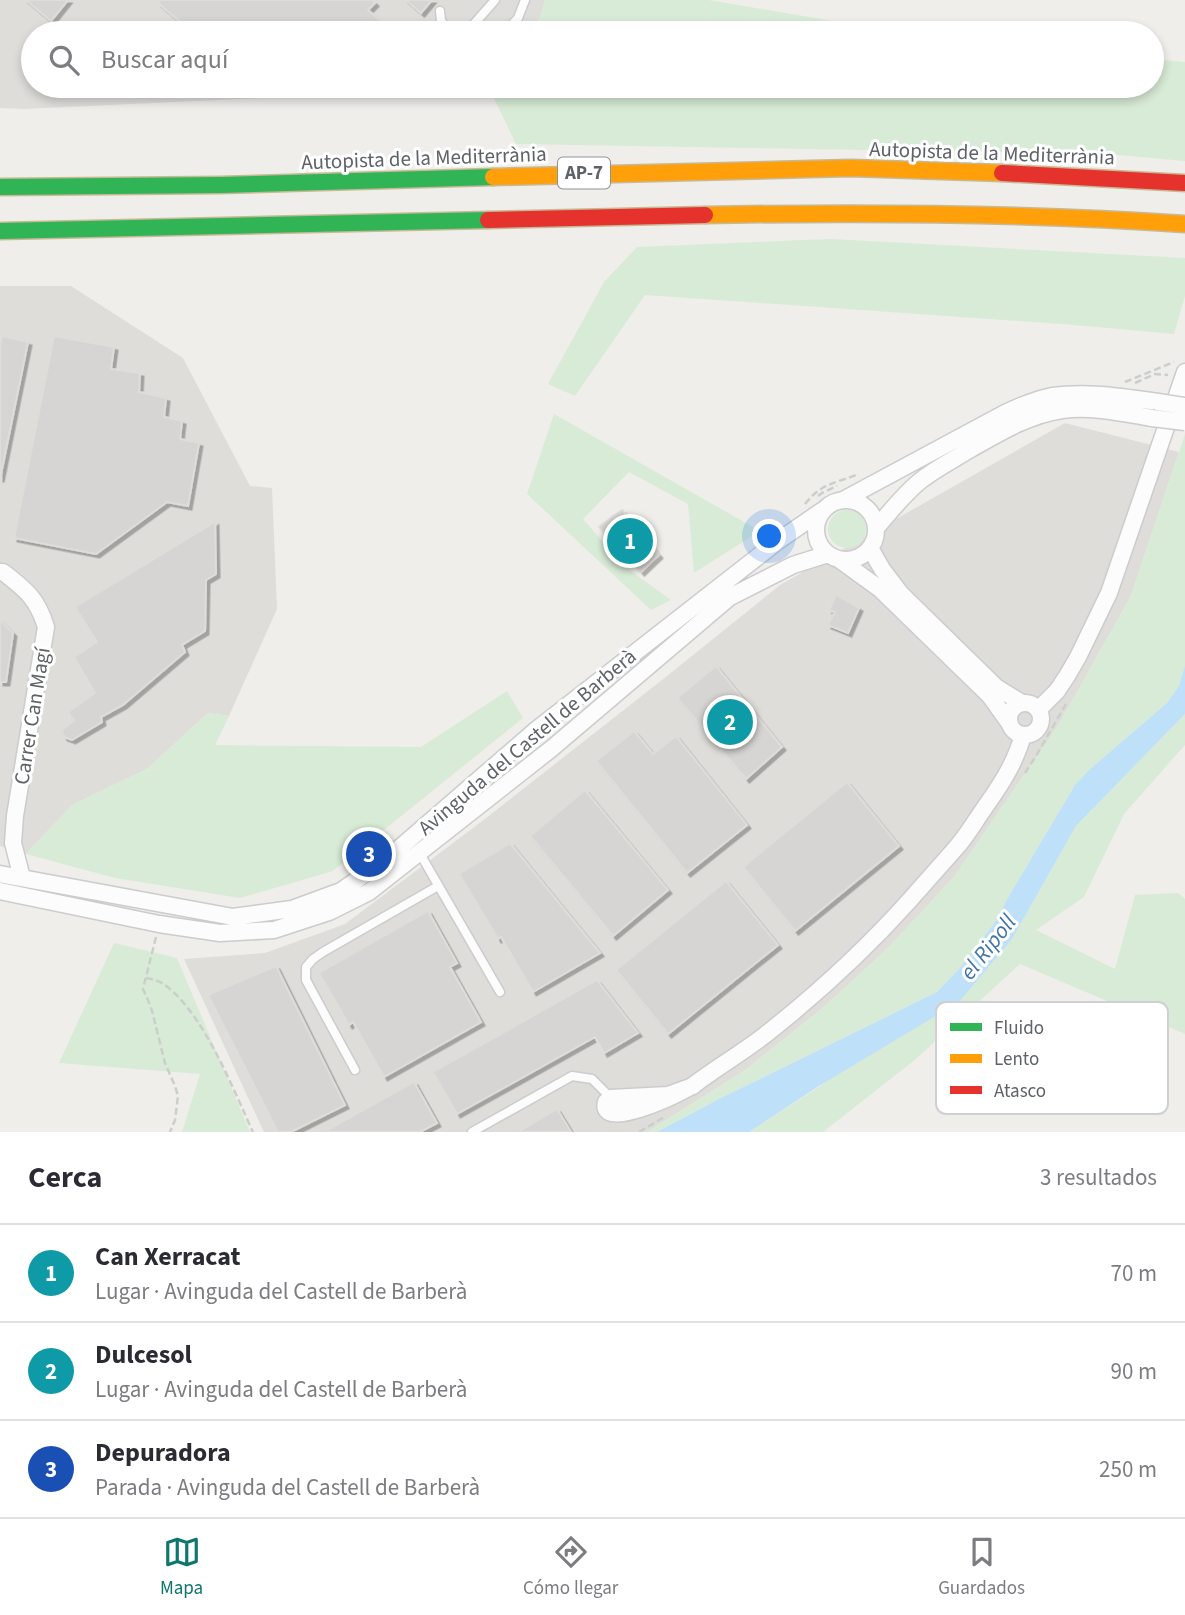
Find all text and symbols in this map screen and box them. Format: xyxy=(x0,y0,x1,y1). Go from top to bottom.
search box xyxy=(21,21,1164,98)
icon: search xyxy=(45,41,83,79)
text: Buscar aquí xyxy=(101,41,228,78)
street label: Autopista de la Mediterrània xyxy=(869,134,1115,172)
street label: Autopista de la Mediterrània xyxy=(301,139,547,177)
road number: AP-7 xyxy=(558,158,610,188)
pin: 1 xyxy=(607,515,653,567)
your location xyxy=(752,519,786,553)
street label: Avinguda del Castell de Barberà xyxy=(411,642,643,842)
street label: Carrer Can Magí xyxy=(6,644,58,787)
pin: 2 xyxy=(707,696,753,748)
pin: 3 xyxy=(346,828,392,880)
water label: el Ripoll xyxy=(952,907,1024,987)
legend xyxy=(936,1002,1168,1114)
text: Fluido xyxy=(994,1015,1044,1042)
text: Lento xyxy=(994,1046,1039,1073)
text: Atasco xyxy=(994,1078,1046,1105)
text: Cerca xyxy=(28,1156,102,1199)
text: 3 resultados xyxy=(1040,1161,1157,1194)
text: Can Xerracat xyxy=(95,1238,240,1275)
text: 1 xyxy=(45,1257,57,1290)
text: 70 m xyxy=(1110,1257,1157,1290)
text: Lugar · Avinguda del Castell de Barberà xyxy=(95,1275,467,1308)
text: Dulcesol xyxy=(95,1336,192,1373)
text: 2 xyxy=(45,1355,57,1388)
text: 90 m xyxy=(1110,1355,1157,1388)
text: Lugar · Avinguda del Castell de Barberà xyxy=(95,1373,467,1406)
text: Depuradora xyxy=(95,1434,231,1471)
text: 3 xyxy=(45,1453,57,1486)
text: 250 m xyxy=(1099,1453,1157,1486)
text: Parada · Avinguda del Castell de Barberà xyxy=(95,1471,480,1504)
tab: Mapa xyxy=(160,1533,203,1602)
tab: Cómo llegar xyxy=(523,1533,618,1602)
tab: Guardados xyxy=(938,1533,1025,1602)

